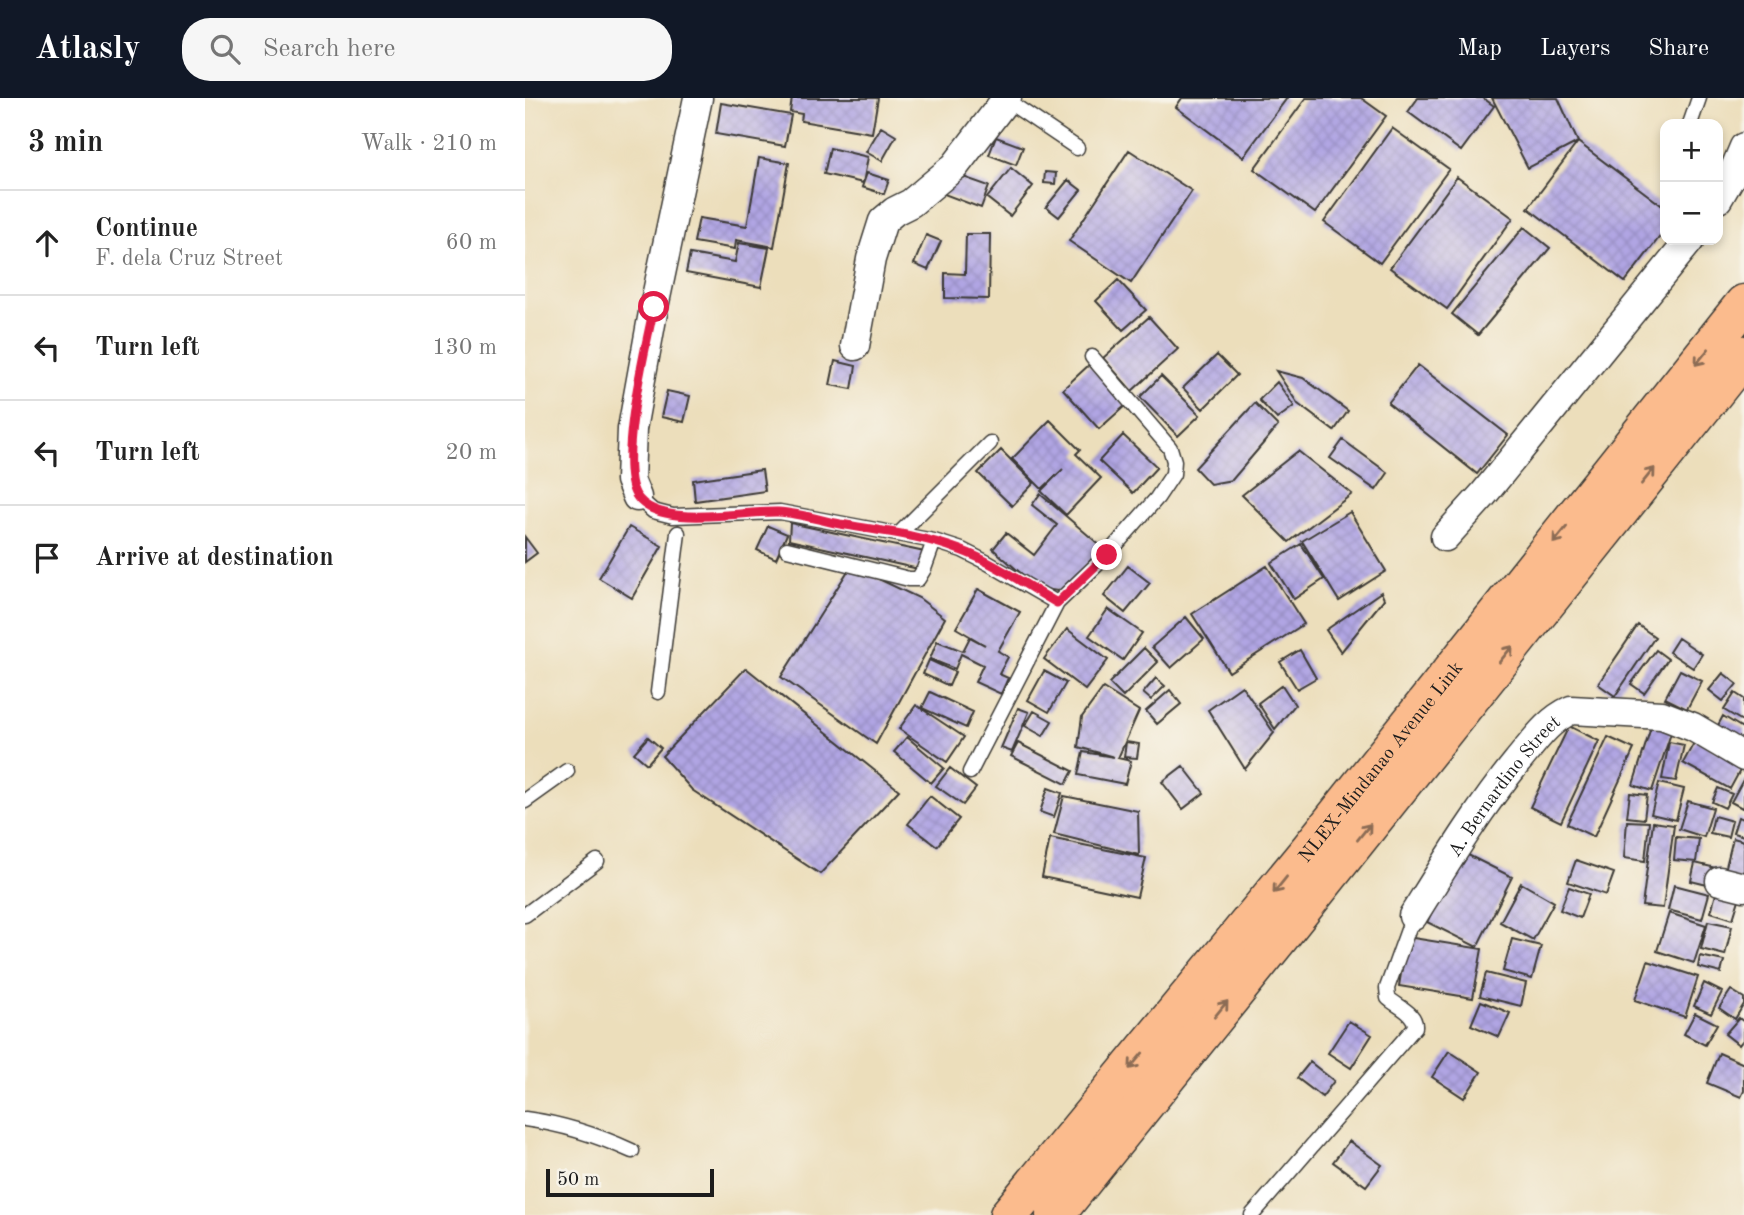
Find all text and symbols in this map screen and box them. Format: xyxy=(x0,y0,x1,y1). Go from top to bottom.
search box xyxy=(182,18,672,81)
icon: search xyxy=(206,30,244,68)
text: Atlasly xyxy=(35,33,140,66)
text: Search here xyxy=(262,36,396,62)
text: Map xyxy=(1458,37,1502,61)
text: Layers xyxy=(1540,37,1610,61)
text: Share xyxy=(1648,37,1709,61)
map controls xyxy=(1660,119,1723,245)
button: + xyxy=(1660,119,1723,182)
text: 3 min xyxy=(28,128,103,158)
text: Walk · 210 m xyxy=(361,132,497,155)
button: − xyxy=(1660,182,1723,245)
text: Continue xyxy=(95,216,198,242)
icon: ahead xyxy=(28,224,66,262)
text: 60 m xyxy=(446,231,497,254)
text: F. dela Cruz Street xyxy=(95,247,283,270)
route start xyxy=(638,291,669,322)
icon: left xyxy=(28,329,66,367)
text: Turn left xyxy=(95,335,200,361)
text: 130 m xyxy=(432,336,497,359)
one-way arrow xyxy=(1694,348,1709,366)
icon: left xyxy=(28,434,66,472)
text: Turn left xyxy=(95,440,200,466)
text: 20 m xyxy=(446,441,497,464)
one-way arrow xyxy=(1640,467,1655,486)
one-way arrow xyxy=(1552,526,1567,544)
icon: arrive xyxy=(28,539,66,577)
route end xyxy=(1091,539,1122,570)
text: Arrive at destination xyxy=(95,545,334,571)
one-way arrow xyxy=(1498,645,1514,663)
street label: NLEX-Mindanao Avenue Link xyxy=(1296,659,1467,867)
street label: A. Bernardino Street xyxy=(1446,713,1564,861)
one-way arrow xyxy=(1356,823,1372,841)
one-way arrow xyxy=(1273,876,1288,894)
one-way arrow xyxy=(1213,1000,1229,1018)
one-way arrow xyxy=(1128,1052,1144,1070)
scale bar xyxy=(546,1166,714,1198)
text: 50 m xyxy=(557,1171,599,1190)

